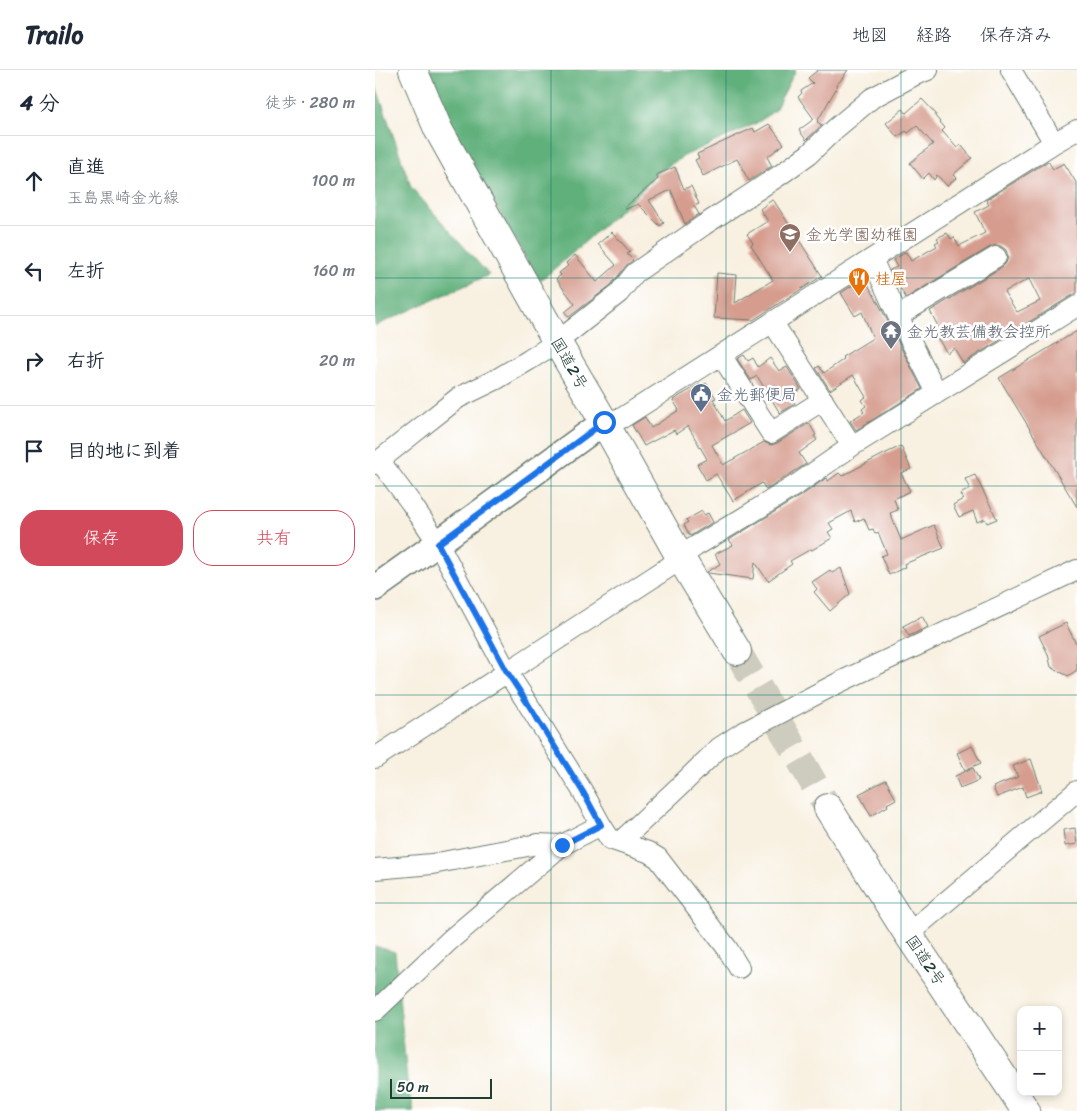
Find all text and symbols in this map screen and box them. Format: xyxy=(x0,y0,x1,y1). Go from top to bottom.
text: Trailo xyxy=(25,14,83,56)
text: 地図 xyxy=(852,19,888,51)
text: 経路 xyxy=(916,19,952,51)
text: 保存済み xyxy=(980,19,1052,51)
text: 4 分 xyxy=(20,84,60,122)
text: 徒歩 · 280 m xyxy=(265,88,355,117)
text: 直進 xyxy=(67,150,105,183)
text: 100 m xyxy=(311,166,355,195)
icon: ahead xyxy=(20,167,48,195)
text: 玉島黒崎金光線 xyxy=(67,183,179,212)
place label: 金光学園幼稚園 xyxy=(806,220,918,249)
school or university icon: 金光学園幼稚園 xyxy=(778,222,802,253)
text: 左折 xyxy=(67,254,105,287)
text: 160 m xyxy=(312,256,355,285)
icon: left xyxy=(20,257,48,285)
place label: 桂屋 xyxy=(875,264,907,293)
restaurant icon: 桂屋 xyxy=(847,266,871,297)
place label: 金光教芸備教会控所 xyxy=(907,317,1051,346)
temple icon: 金光教芸備教会控所 xyxy=(879,319,903,350)
street label: 国道2号 xyxy=(543,331,596,395)
text: 右折 xyxy=(67,344,105,377)
text: 20 m xyxy=(319,346,355,375)
icon: right xyxy=(20,347,48,375)
place label: 金光郵便局 xyxy=(717,380,797,409)
public building icon: 金光郵便局 xyxy=(689,382,713,413)
route start xyxy=(593,411,616,434)
text: 目的地に到着 xyxy=(67,434,181,467)
icon: arrive xyxy=(20,437,48,465)
button: 保存 xyxy=(20,510,183,566)
button: 共有 xyxy=(193,510,355,566)
route end xyxy=(551,834,574,857)
street label: 国道2号 xyxy=(898,928,954,992)
map controls xyxy=(1017,1006,1062,1096)
button: + xyxy=(1017,1006,1062,1051)
button: − xyxy=(1017,1051,1062,1096)
text: 50 m xyxy=(397,1075,429,1100)
scale bar xyxy=(390,1076,493,1099)

